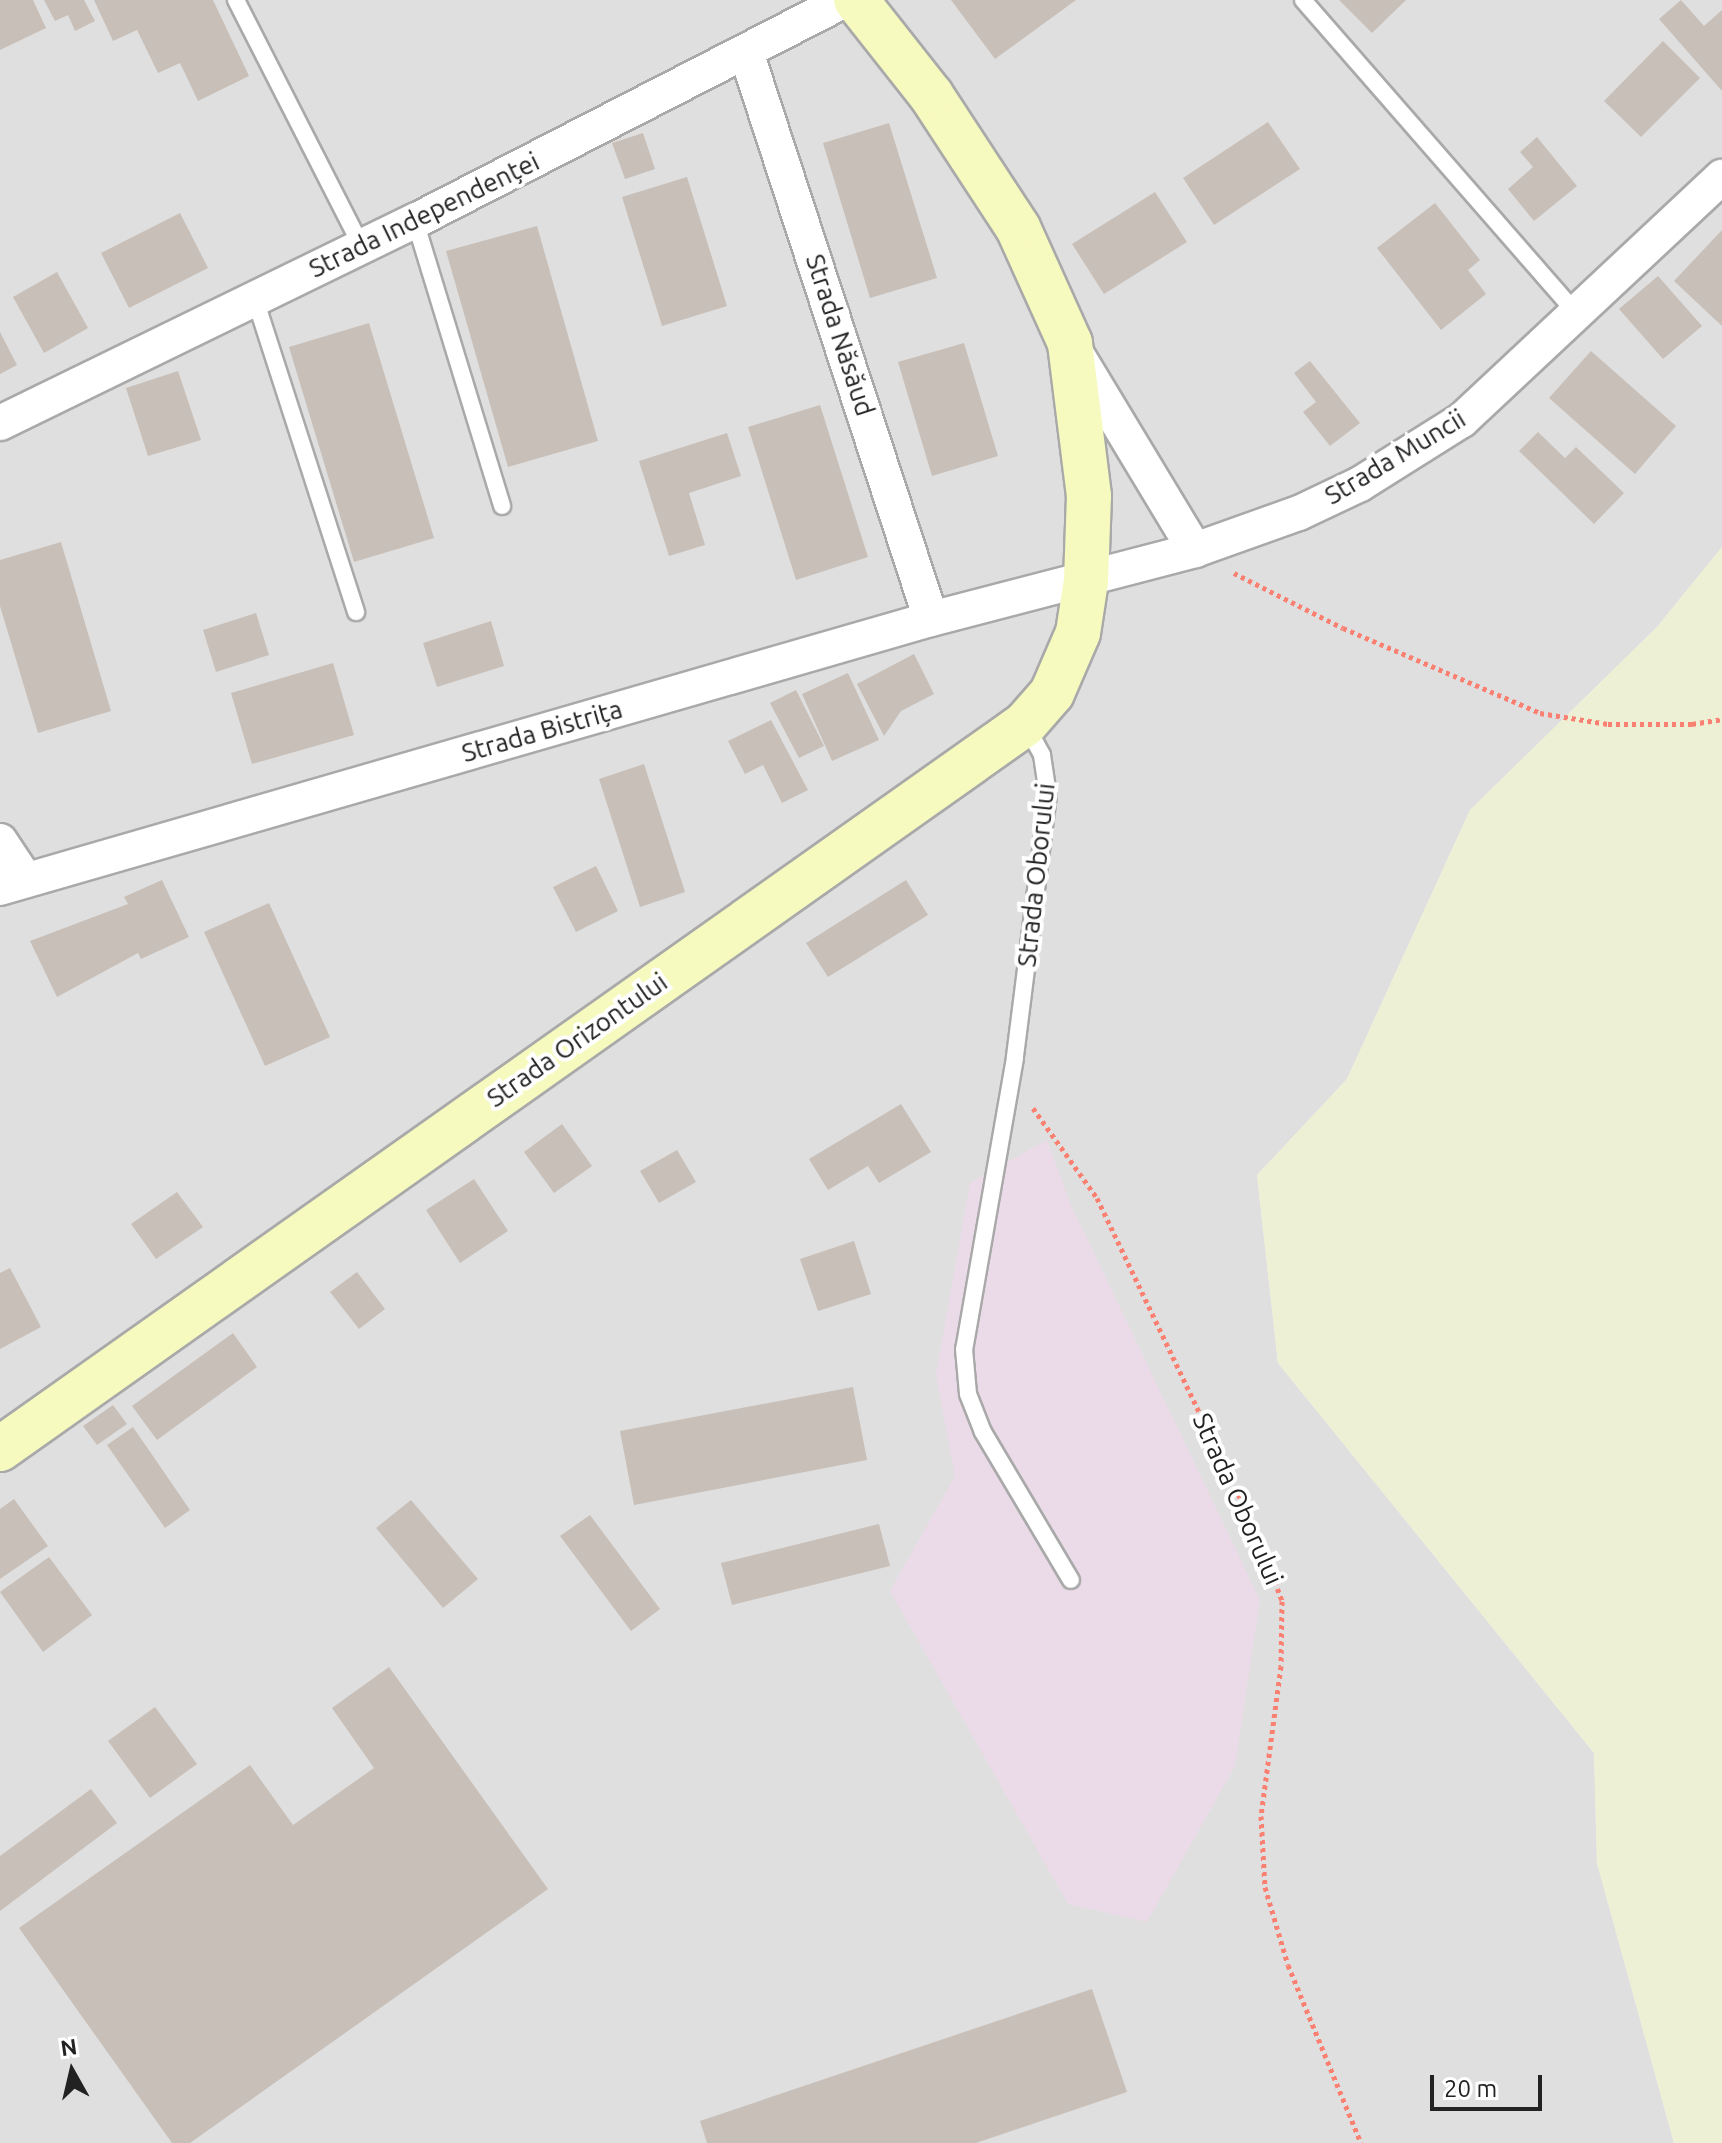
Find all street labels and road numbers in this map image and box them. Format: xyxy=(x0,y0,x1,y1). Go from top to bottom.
street label: Strada Independenței xyxy=(304,146,544,284)
street label: Strada Năsăud xyxy=(799,250,881,420)
street label: Strada Muncii xyxy=(1319,403,1471,511)
street label: Strada Bistrița xyxy=(458,693,626,769)
street label: Strada Oborului xyxy=(1011,781,1061,969)
street label: Strada Orizontului xyxy=(481,966,673,1114)
street label: Strada Oborului xyxy=(1186,1408,1290,1590)

